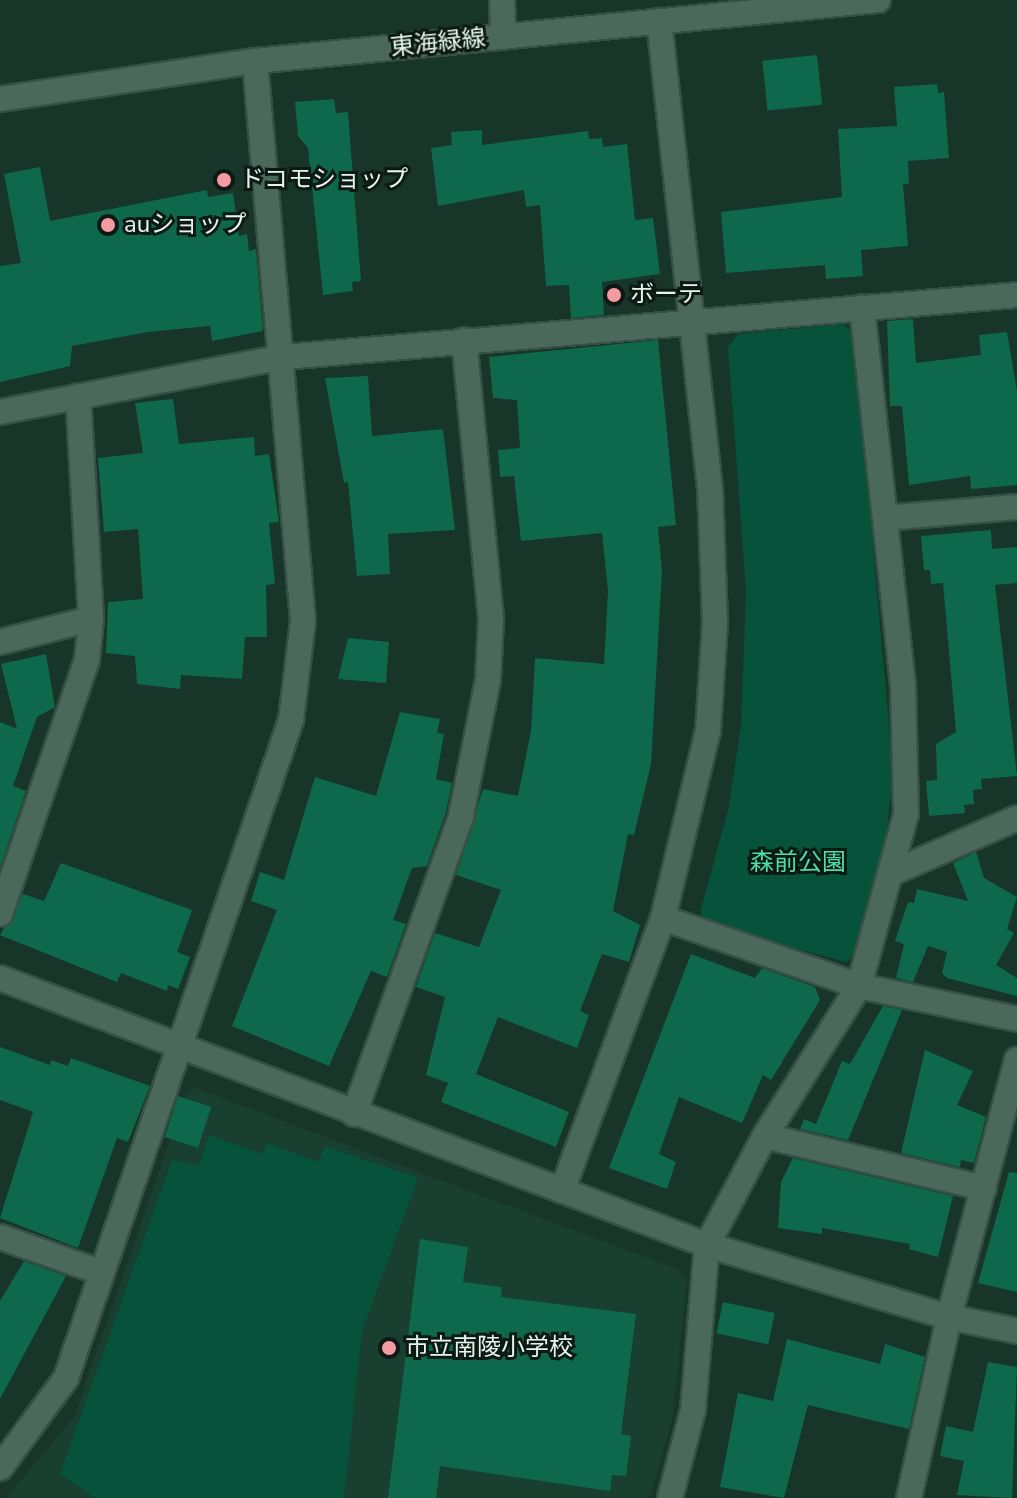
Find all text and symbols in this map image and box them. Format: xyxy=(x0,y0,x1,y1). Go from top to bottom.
street label: 東海緑線 xyxy=(389,24,487,62)
place label: ドコモショップ xyxy=(240,166,408,194)
marker: ドコモショップ xyxy=(215,171,233,189)
place label: auショップ xyxy=(124,211,246,239)
marker: auショップ xyxy=(99,216,117,234)
place label: ボーテ xyxy=(630,281,702,309)
marker: ボーテ xyxy=(605,286,623,304)
park label: 森前公園 xyxy=(750,849,846,877)
place label: 市立南陵小学校 xyxy=(405,1334,573,1362)
marker: 市立南陵小学校 xyxy=(380,1339,398,1357)

